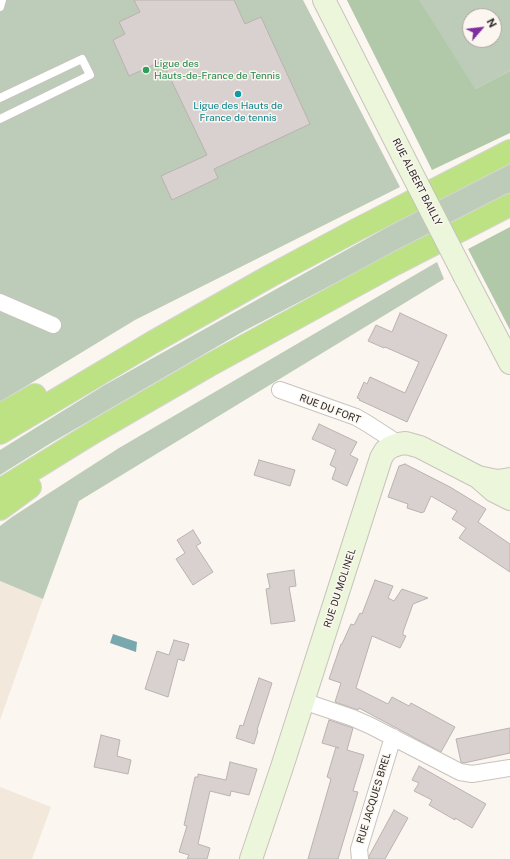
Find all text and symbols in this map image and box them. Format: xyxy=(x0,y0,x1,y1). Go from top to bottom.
north arrow xyxy=(462,8,502,48)
text: N xyxy=(484,16,499,29)
place label: Ligue des Hauts-de-France de Tennis xyxy=(154,58,280,82)
marker: Ligue des Hauts-de-France de Tennis xyxy=(141,65,151,75)
marker: Ligue des Hauts de France de tennis xyxy=(233,89,243,99)
place label: Ligue des Hauts de France de tennis xyxy=(193,100,283,124)
street label: RUE ALBERT BAILLY xyxy=(390,136,444,228)
street label: RUE DU FORT xyxy=(298,392,362,426)
street label: RUE DU MOLINEL xyxy=(321,547,359,629)
street label: RUE JACQUES BREL xyxy=(354,751,394,845)

